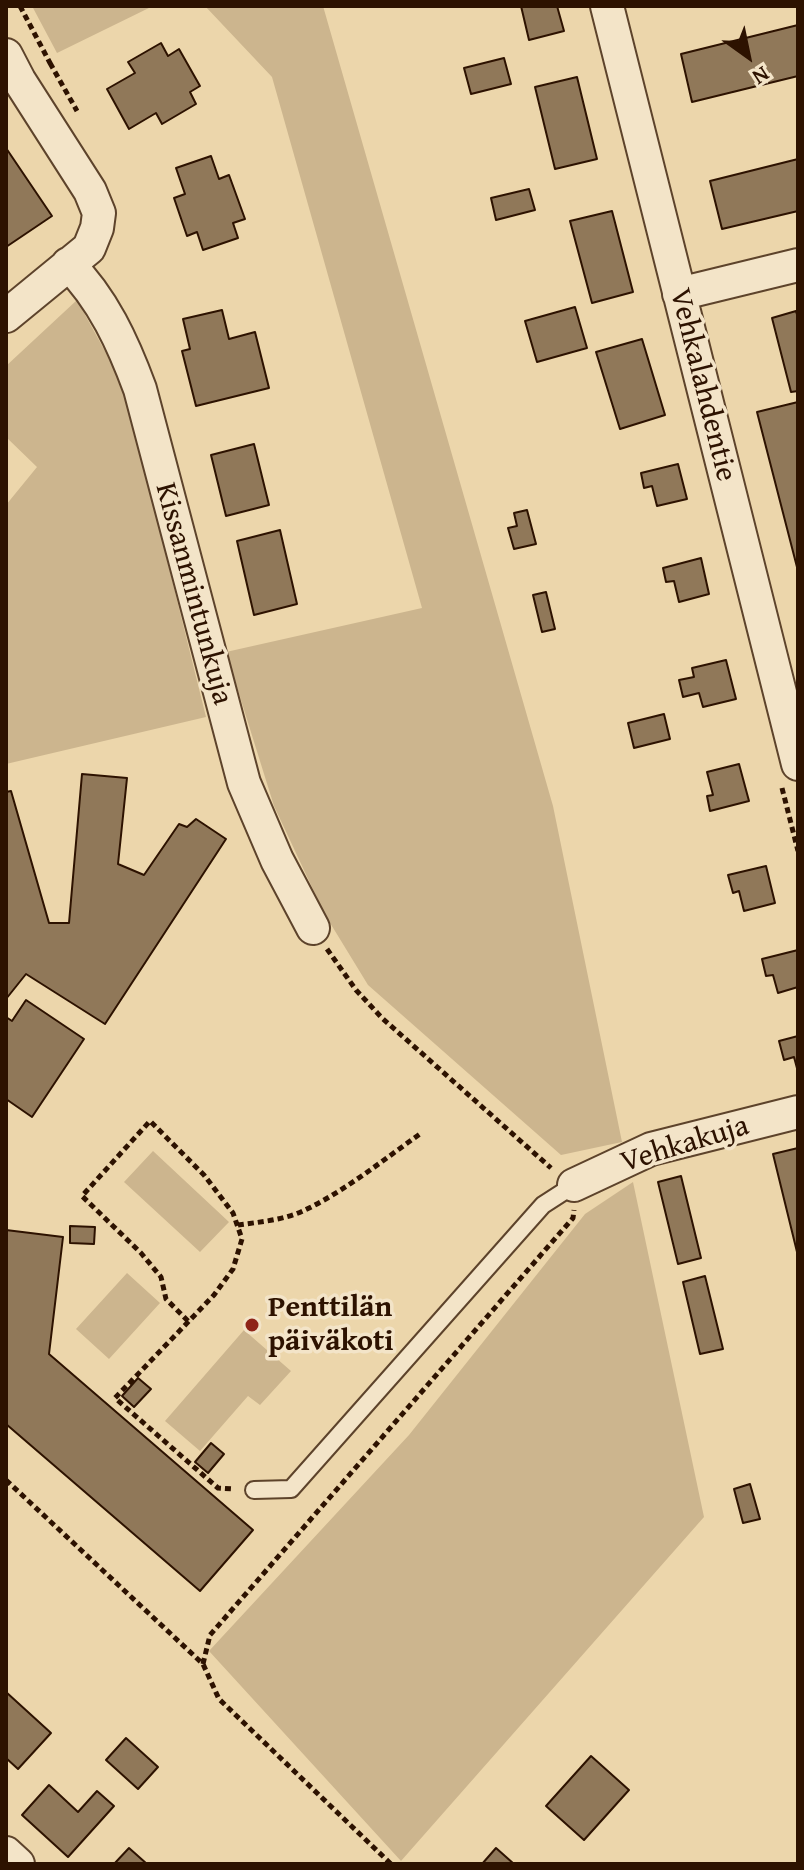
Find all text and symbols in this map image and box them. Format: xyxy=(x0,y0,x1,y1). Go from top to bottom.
north arrow xyxy=(708,16,788,96)
text: N xyxy=(746,59,776,94)
street label: Vehkalahdentie xyxy=(661,285,743,485)
street label: Kissanmintunkuja xyxy=(146,479,240,709)
street label: Vehkakuja xyxy=(617,1109,753,1181)
place label: Penttilän päiväkoti xyxy=(268,1290,394,1360)
marker: Penttilän päiväkoti xyxy=(243,1316,261,1334)

